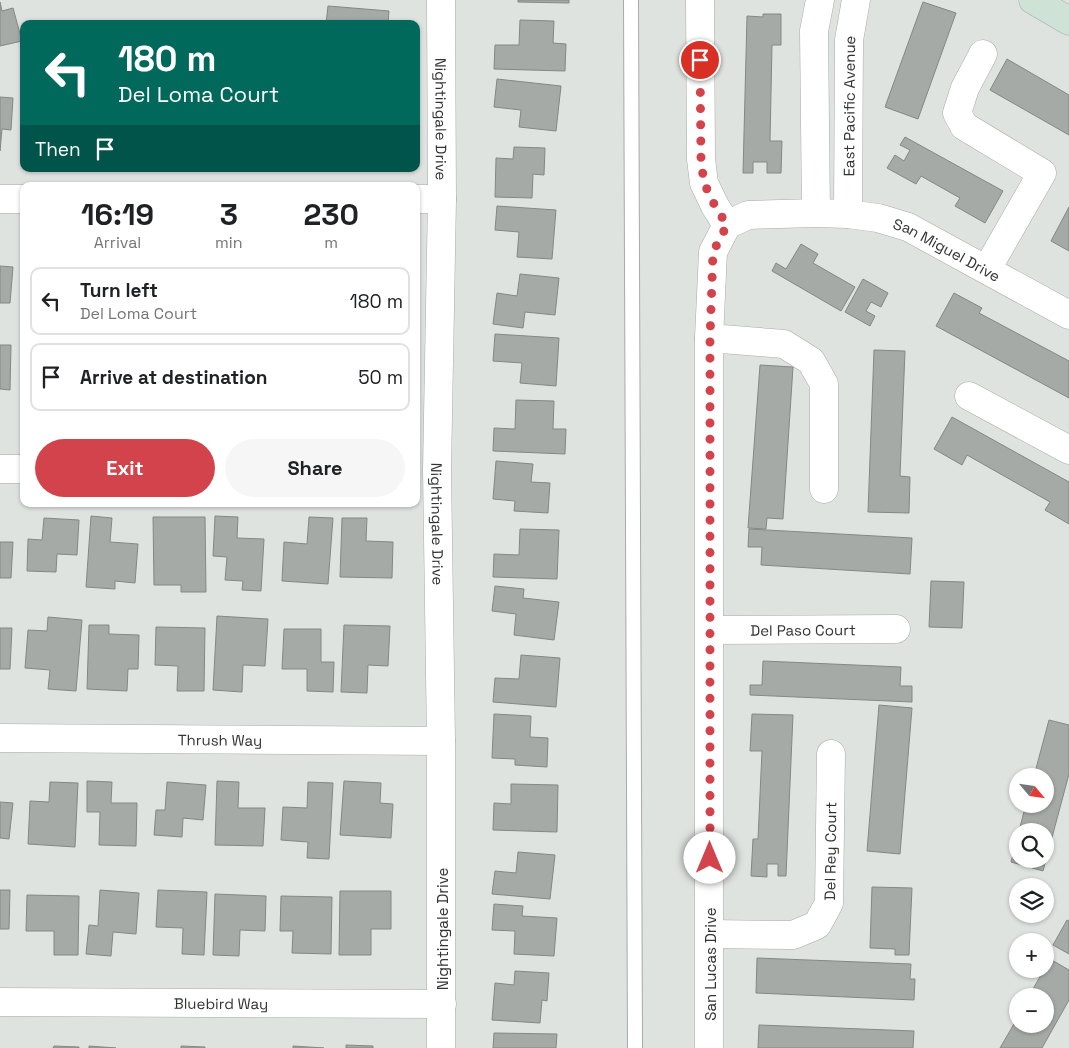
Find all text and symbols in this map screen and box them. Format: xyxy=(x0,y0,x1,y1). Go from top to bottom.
street label: East Pacific Avenue xyxy=(839,34,859,177)
text: 180 m xyxy=(118,37,216,81)
pin xyxy=(679,39,721,81)
icon: left xyxy=(35,40,100,105)
icon: arrive xyxy=(686,46,714,74)
street label: Nightingale Drive xyxy=(432,58,451,181)
text: Del Loma Court xyxy=(118,80,279,108)
icon: arrive xyxy=(91,135,119,163)
text: Then xyxy=(35,137,81,162)
text: 16:19 xyxy=(81,195,154,234)
text: 3 xyxy=(220,195,238,234)
text: 230 xyxy=(304,195,359,234)
street label: San Miguel Drive xyxy=(891,214,1004,285)
text: Arrival xyxy=(94,232,141,253)
text: min xyxy=(215,232,243,253)
text: m xyxy=(324,232,338,253)
text: Turn left xyxy=(80,278,158,303)
icon: left xyxy=(37,287,65,315)
text: 180 m xyxy=(350,289,403,314)
text: Del Loma Court xyxy=(80,303,197,324)
icon: arrive xyxy=(37,363,65,391)
text: Arrive at destination xyxy=(80,365,268,390)
text: 50 m xyxy=(358,365,403,390)
button: Exit xyxy=(35,439,215,497)
button: Share xyxy=(225,439,405,497)
street label: Nightingale Drive xyxy=(427,462,448,586)
street label: Del Paso Court xyxy=(750,620,856,639)
street label: Thrush Way xyxy=(178,730,262,749)
north arrow xyxy=(1009,768,1054,812)
map controls xyxy=(1009,768,1054,1033)
street label: Del Rey Court xyxy=(820,802,840,900)
button: search xyxy=(1009,823,1054,868)
position arrow xyxy=(683,831,735,883)
street label: Nightingale Drive xyxy=(433,868,452,990)
button: layers xyxy=(1009,878,1054,923)
street label: San Lucas Drive xyxy=(701,907,720,1021)
button: + xyxy=(1009,933,1054,978)
button: − xyxy=(1009,988,1054,1033)
street label: Bluebird Way xyxy=(174,993,268,1013)

